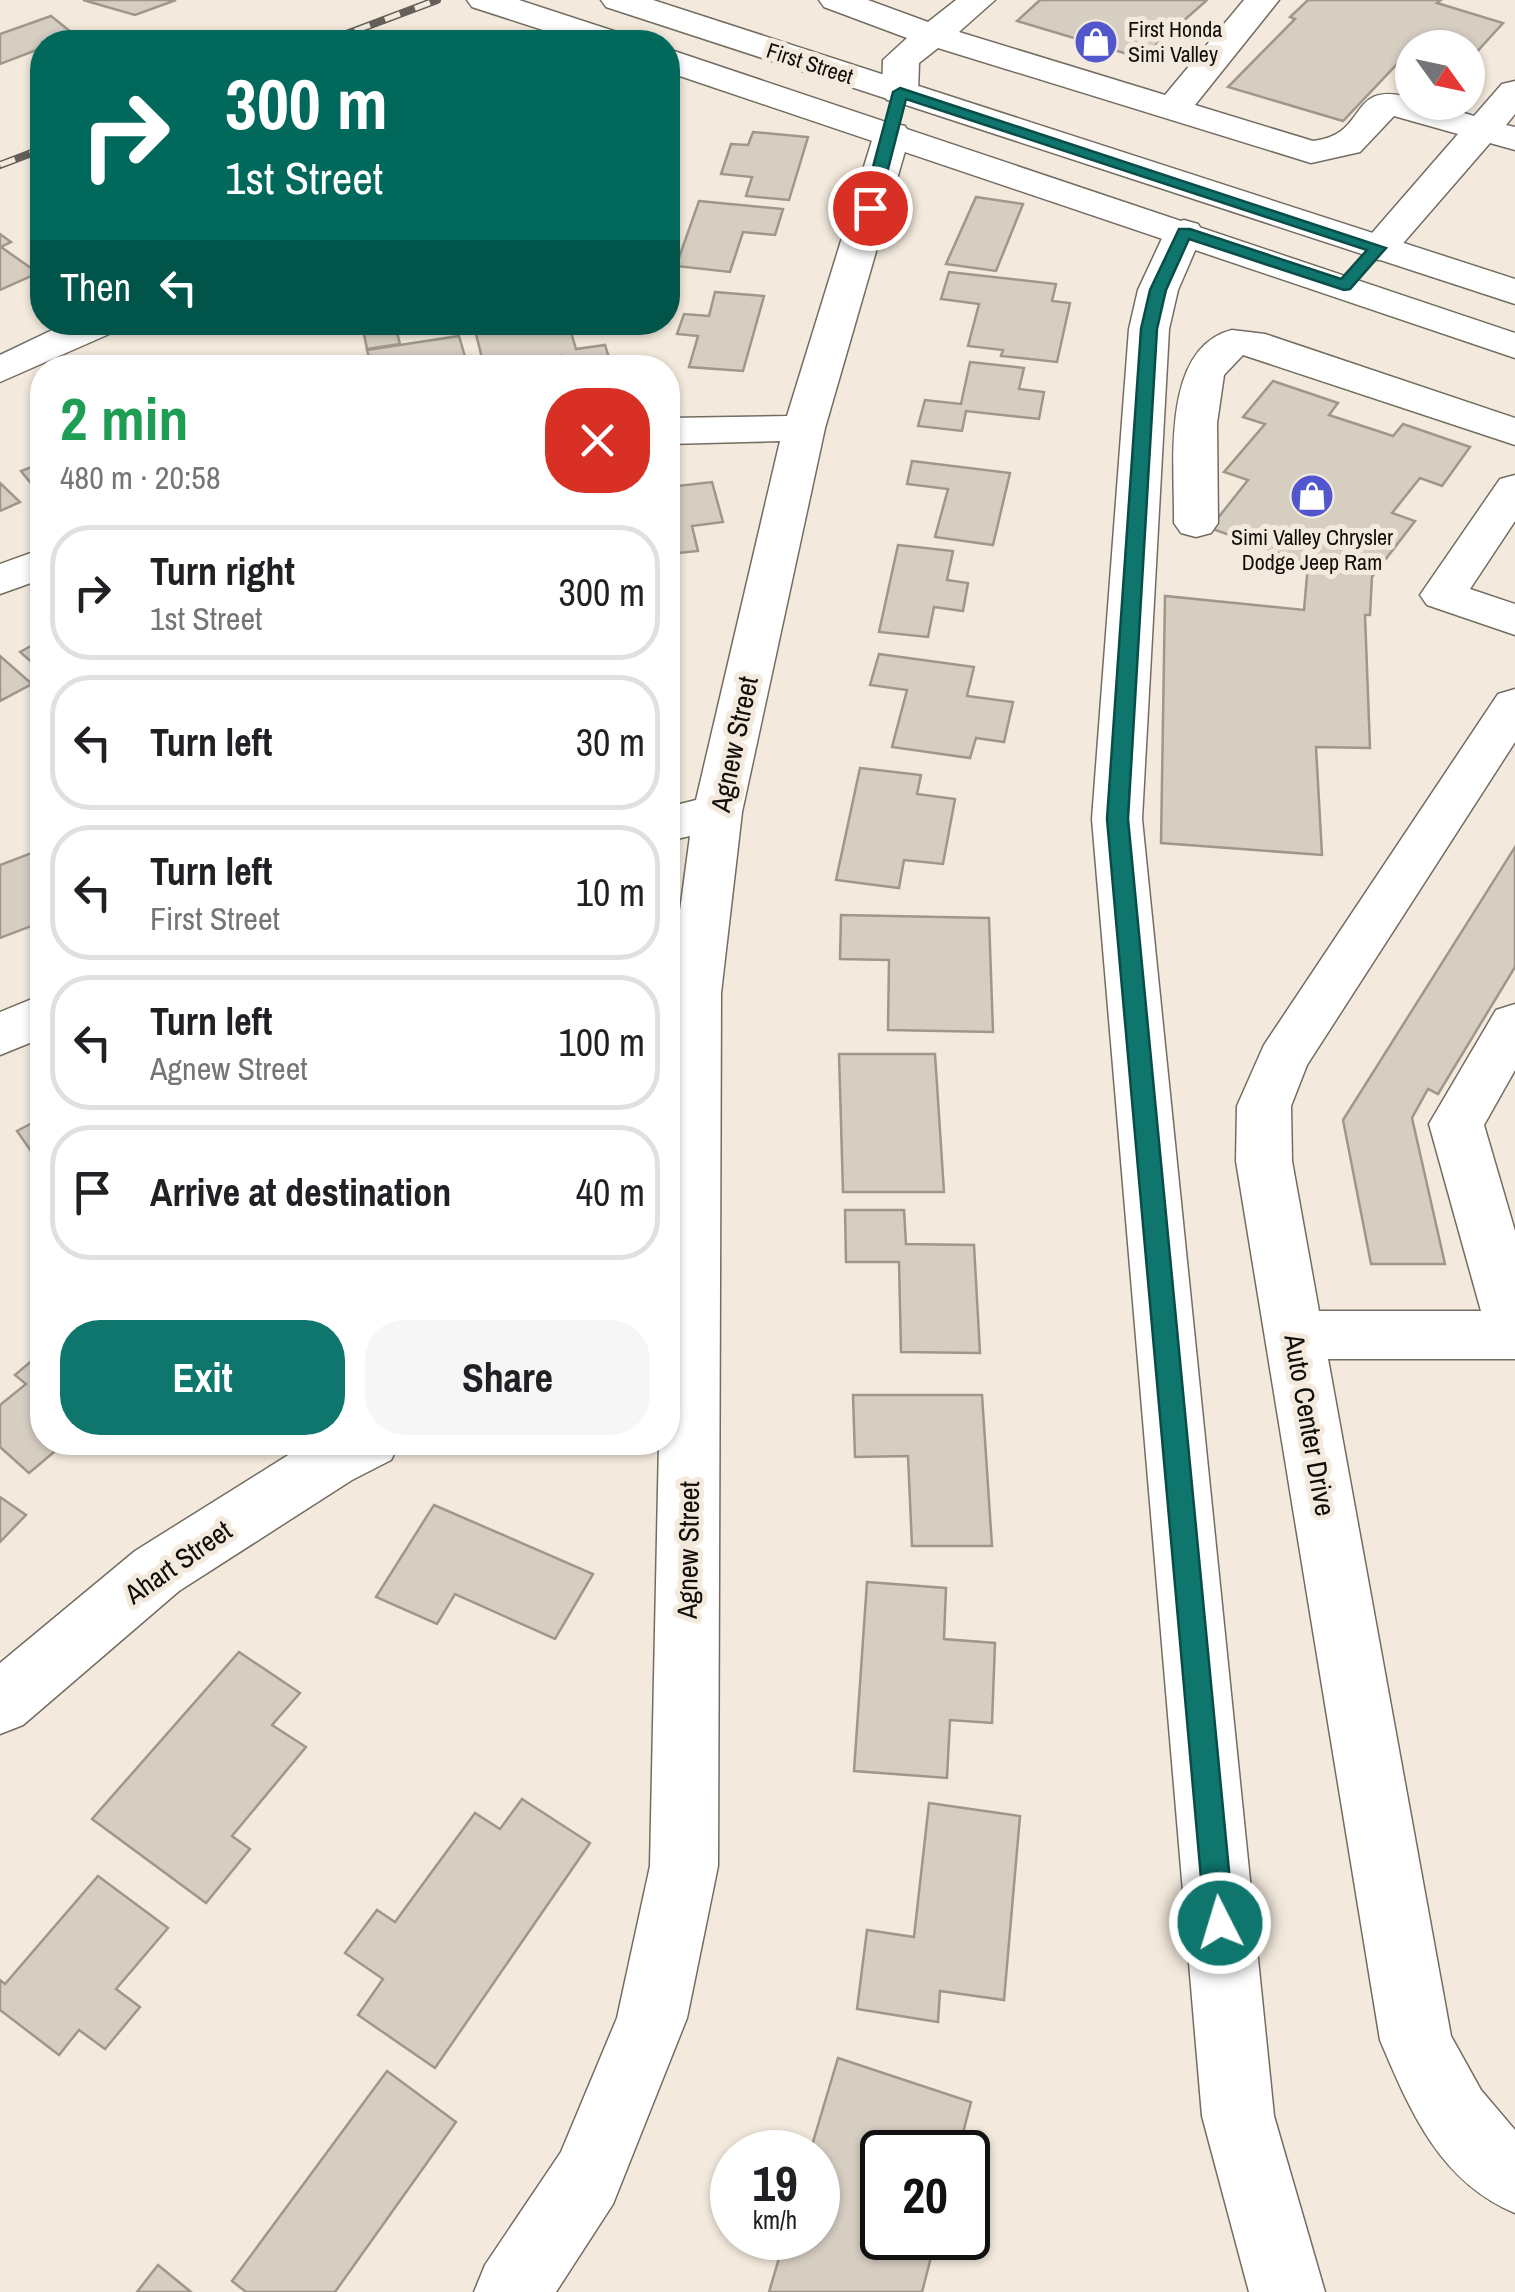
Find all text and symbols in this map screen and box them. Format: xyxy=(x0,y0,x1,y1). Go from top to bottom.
place label: First Honda Simi Valley xyxy=(1128,14,1222,69)
shop icon: First Honda Simi Valley xyxy=(1073,19,1119,65)
north arrow xyxy=(1395,30,1485,120)
map controls xyxy=(1395,30,1485,120)
street label: First Street xyxy=(763,35,857,91)
text: 300 m xyxy=(225,57,388,151)
icon: right xyxy=(60,70,190,200)
text: 1st Street xyxy=(225,147,383,208)
pin xyxy=(828,166,913,251)
icon: arrive xyxy=(843,181,898,236)
icon: left xyxy=(151,260,206,315)
text: Then xyxy=(60,262,131,313)
text: 2 min xyxy=(60,378,189,459)
button: close xyxy=(545,388,650,493)
text: 480 m · 20:58 xyxy=(60,456,220,499)
shop icon: Simi Valley Chrysler Dodge Jeep Ram xyxy=(1289,473,1335,519)
place label: Simi Valley Chrysler Dodge Jeep Ram xyxy=(1231,522,1393,577)
text: Turn right xyxy=(150,546,295,597)
icon: right xyxy=(65,565,120,620)
text: 300 m xyxy=(558,567,645,618)
text: 1st Street xyxy=(150,597,262,640)
street label: Agnew Street xyxy=(701,673,767,816)
icon: left xyxy=(65,715,120,770)
text: Turn left xyxy=(150,717,272,768)
text: 30 m xyxy=(576,717,645,768)
text: Turn left xyxy=(150,846,272,897)
icon: left xyxy=(65,865,120,920)
text: 10 m xyxy=(576,867,645,918)
text: First Street xyxy=(150,897,280,940)
text: Turn left xyxy=(150,996,272,1047)
icon: left xyxy=(65,1015,120,1070)
text: 100 m xyxy=(558,1017,645,1068)
text: Agnew Street xyxy=(150,1047,308,1090)
icon: arrive xyxy=(65,1165,120,1220)
text: Arrive at destination xyxy=(150,1167,451,1218)
text: 40 m xyxy=(576,1167,645,1218)
button: Exit xyxy=(60,1320,345,1435)
button: Share xyxy=(365,1320,650,1435)
street label: Auto Center Drive xyxy=(1275,1330,1345,1519)
street label: Agnew Street xyxy=(668,1481,708,1620)
street label: Ahart Street xyxy=(116,1511,239,1613)
position arrow xyxy=(1168,1871,1272,1975)
speed limit sign: 20 xyxy=(860,2130,990,2260)
text: 19 xyxy=(752,2149,798,2217)
text: km/h xyxy=(753,2203,797,2237)

